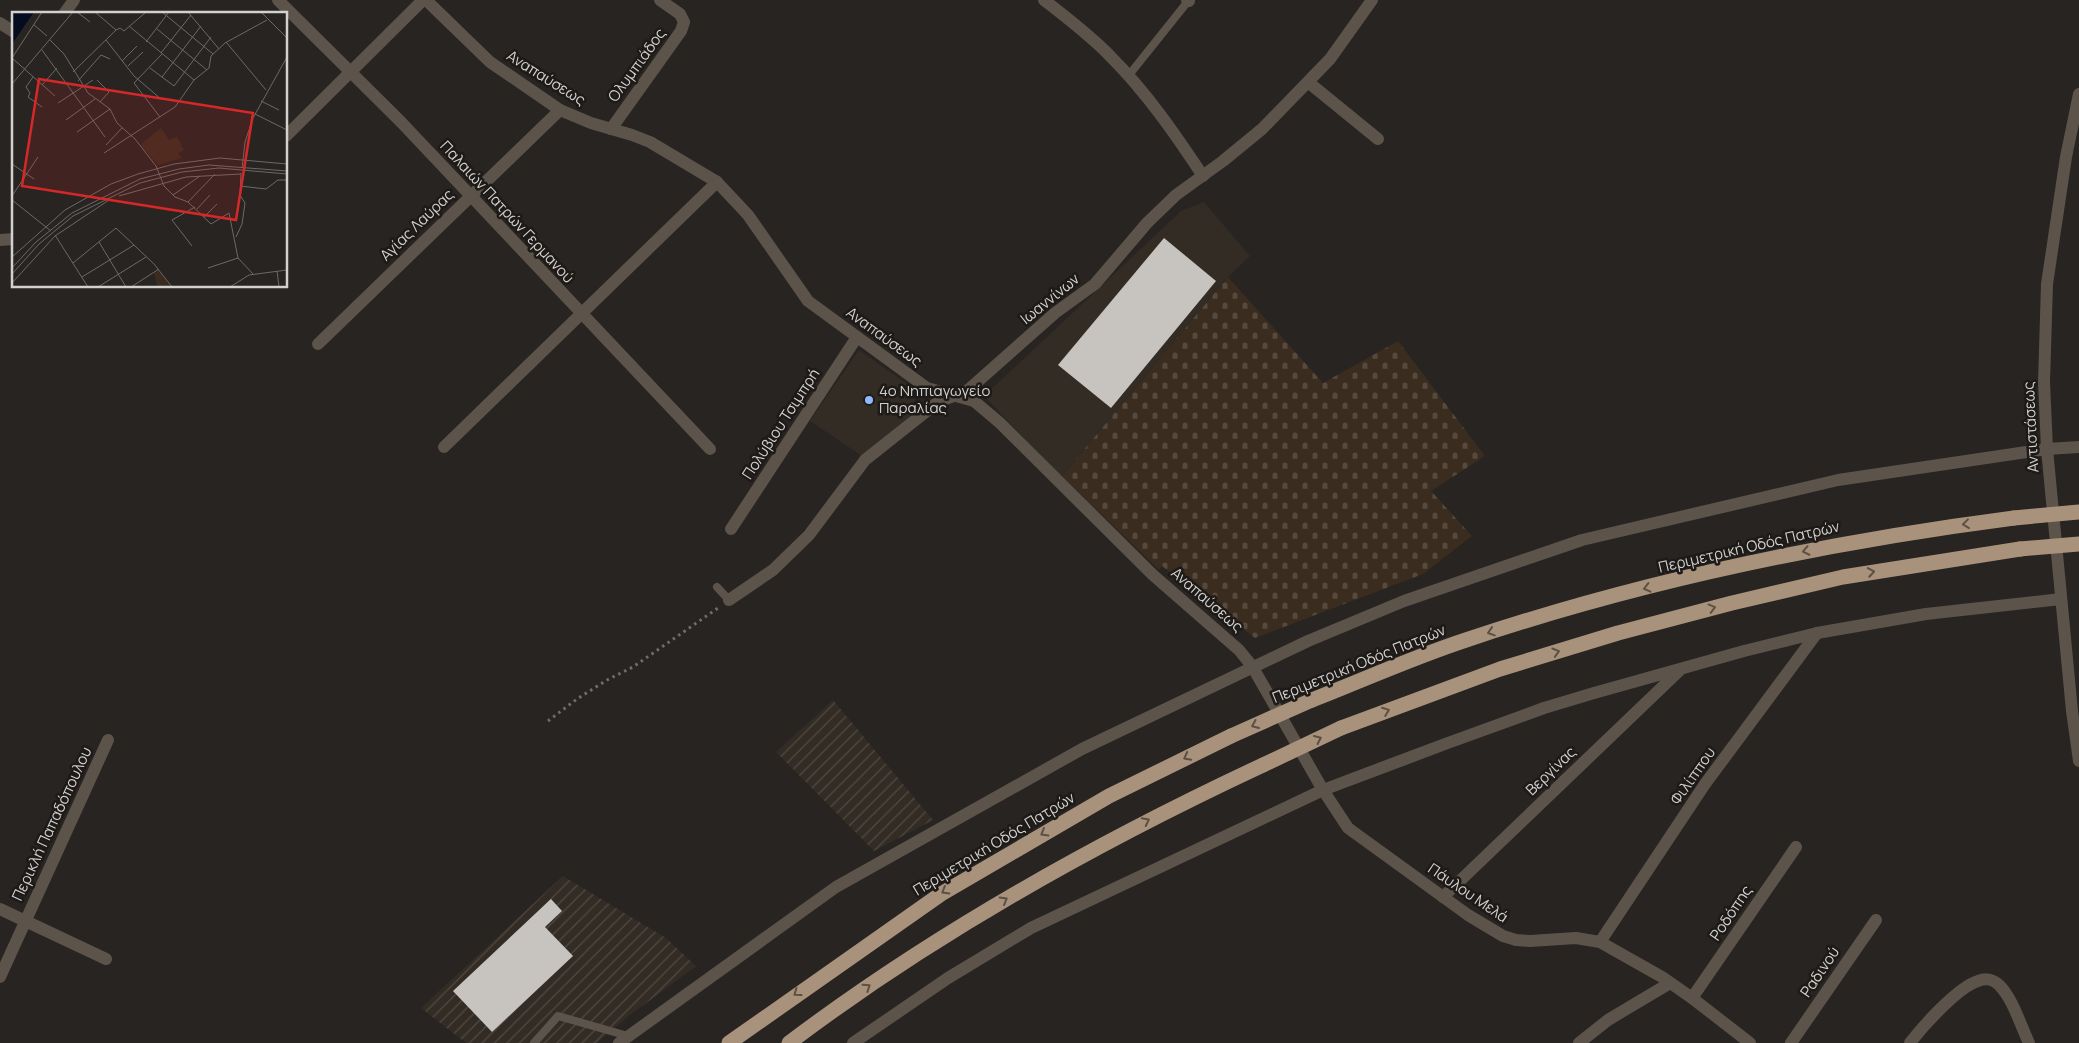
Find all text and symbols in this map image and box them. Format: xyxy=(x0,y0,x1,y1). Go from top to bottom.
inset map xyxy=(12,12,288,288)
street label: Ολυμπιάδος xyxy=(603,24,670,106)
street label: Αναπαύσεως xyxy=(503,45,590,110)
street label: Παλαιών Πατρών Γερμανού xyxy=(436,136,579,287)
street label: Αγίας Λαύρας xyxy=(375,184,458,265)
street label: Ιωαννίνων xyxy=(1016,268,1084,329)
street label: Αναπαύσεως xyxy=(842,302,927,371)
street label: Πολύβιου Τσιμπρή xyxy=(737,364,824,483)
place label: 4o Νηπιαγωγείο Παραλίας xyxy=(879,380,990,418)
street label: Αντιστάσεως xyxy=(2018,381,2043,473)
marker: 4o Νηπιαγωγείο Παραλίας xyxy=(863,394,875,406)
street label: Περιμετρική Οδός Πατρών xyxy=(1656,515,1842,578)
one-way arrow xyxy=(1962,518,1970,529)
one-way arrow xyxy=(1801,545,1810,556)
street label: Αναπαύσεως xyxy=(1167,562,1248,637)
one-way arrow xyxy=(1867,568,1875,578)
one-way arrow xyxy=(1643,582,1652,593)
one-way arrow xyxy=(1708,603,1717,614)
street label: Περιμετρική Οδός Πατρών xyxy=(1269,619,1449,708)
one-way arrow xyxy=(1487,626,1496,636)
one-way arrow xyxy=(1551,647,1560,657)
one-way arrow xyxy=(1381,707,1390,717)
one-way arrow xyxy=(1251,719,1260,729)
one-way arrow xyxy=(1312,735,1321,745)
street label: Βεργίνας xyxy=(1521,741,1580,800)
street label: Περικλή Παπαδόπουλου xyxy=(7,743,96,904)
street label: Φιλίππου xyxy=(1665,743,1720,809)
one-way arrow xyxy=(1183,751,1192,761)
street label: Περιμετρική Οδός Πατρών xyxy=(909,787,1079,900)
one-way arrow xyxy=(1141,817,1150,827)
one-way arrow xyxy=(1040,827,1049,837)
street label: Πάυλου Μελά xyxy=(1424,858,1513,927)
street label: Ροδόπης xyxy=(1704,881,1757,945)
one-way arrow xyxy=(942,885,951,894)
one-way arrow xyxy=(999,896,1008,906)
street label: Ραδινού xyxy=(1795,942,1844,1001)
one-way arrow xyxy=(862,984,871,993)
one-way arrow xyxy=(793,987,803,996)

